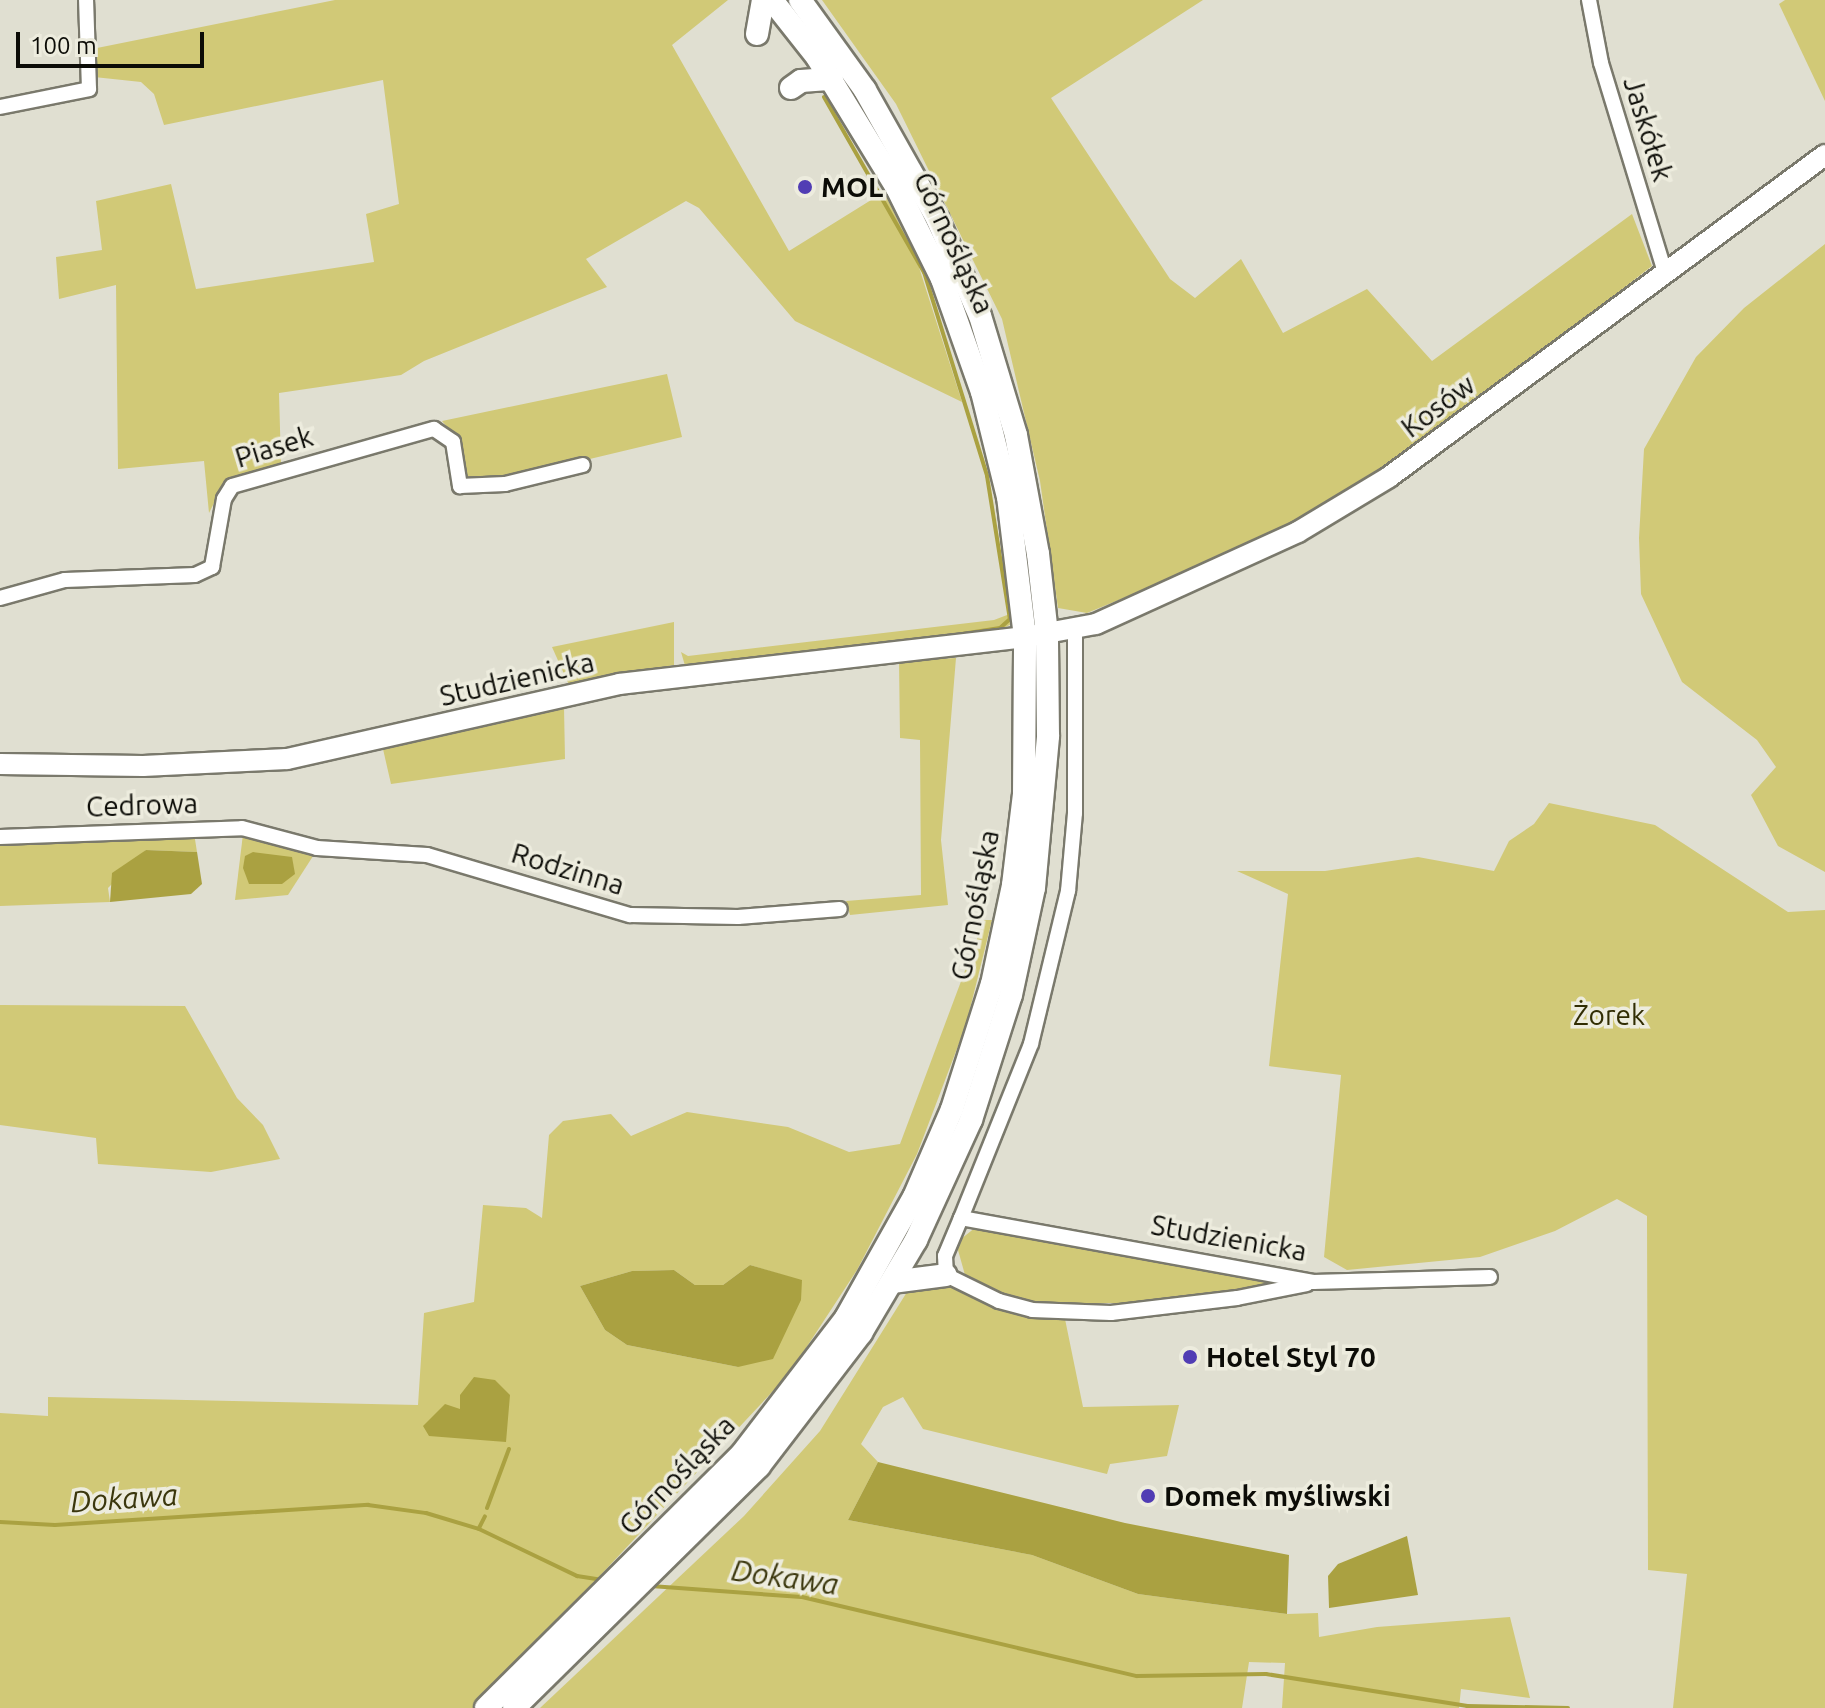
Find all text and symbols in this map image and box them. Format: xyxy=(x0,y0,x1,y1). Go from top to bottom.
scale bar xyxy=(20,16,208,66)
text: 100 m xyxy=(30,32,97,59)
street label: Jaskółek xyxy=(1616,73,1680,185)
street label: Górnośląska xyxy=(907,167,1001,319)
place label: MOL xyxy=(821,170,883,204)
marker: MOL xyxy=(796,178,814,196)
street label: Kosów xyxy=(1395,368,1481,444)
street label: Piasek xyxy=(231,419,317,475)
street label: Studzienicka xyxy=(436,645,598,713)
street label: Cedrowa xyxy=(85,786,199,824)
street label: Górnośląska xyxy=(944,827,1006,983)
street label: Rodzinna xyxy=(508,836,628,902)
park label: Żorek xyxy=(1573,998,1645,1032)
street label: Studzienicka xyxy=(1149,1208,1309,1268)
place label: Hotel Styl 70 xyxy=(1206,1340,1376,1374)
marker: Hotel Styl 70 xyxy=(1181,1348,1199,1366)
street label: Górnośląska xyxy=(612,1408,742,1542)
water label: Dokawa xyxy=(69,1476,179,1520)
place label: Domek myśliwski xyxy=(1164,1479,1391,1513)
marker: Domek myśliwski xyxy=(1139,1487,1157,1505)
water label: Dokawa xyxy=(729,1552,841,1602)

